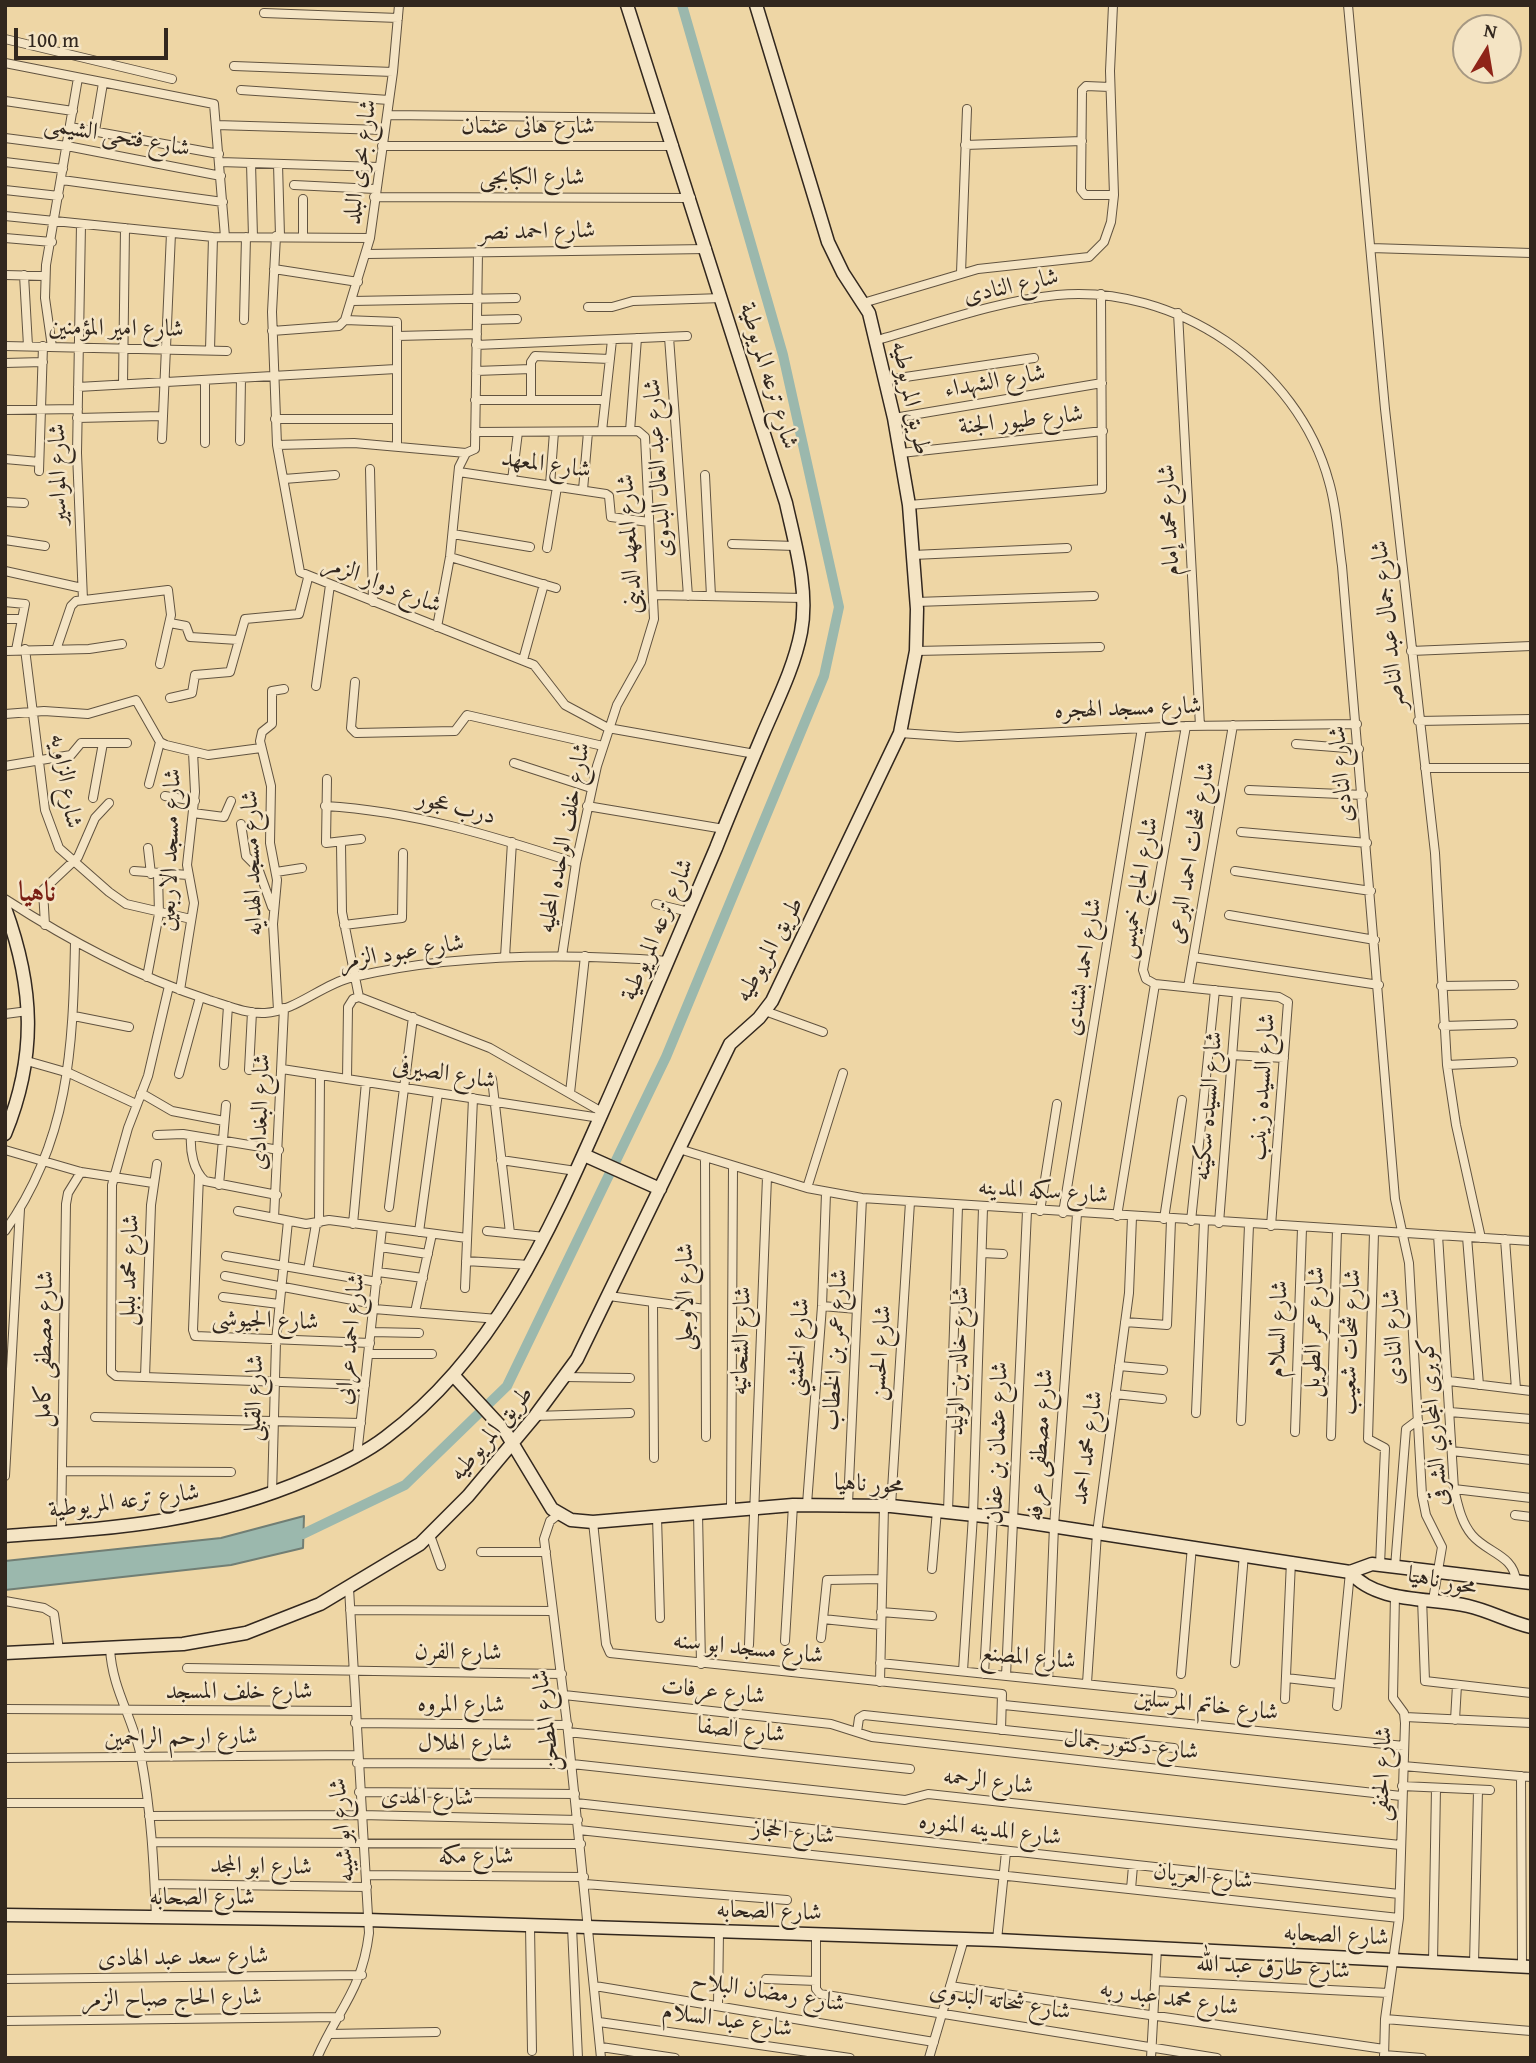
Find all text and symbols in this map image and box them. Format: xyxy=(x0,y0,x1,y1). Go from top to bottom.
scale bar xyxy=(18,14,172,58)
north arrow xyxy=(1452,14,1522,84)
text: N xyxy=(1482,15,1500,45)
text: 100 m xyxy=(27,24,79,55)
street label: شارع بحرى البلد xyxy=(338,98,384,226)
street label: شارع فتحى الشيمى xyxy=(42,110,192,164)
street label: شارع هانى عثمان xyxy=(461,113,595,141)
street label: شارع الكبابجى xyxy=(479,164,585,192)
street label: شارع احمد نصر xyxy=(479,217,595,247)
street label: شارع النادى xyxy=(961,263,1061,311)
street label: شارع ترعه المريوطية xyxy=(732,299,804,453)
street label: شارع امير المؤمنين xyxy=(48,313,184,345)
street label: طريق المريوطيه xyxy=(884,339,936,457)
street label: شارع الشهداء xyxy=(942,359,1048,405)
street label: شارع عبد العال البدوى xyxy=(638,378,680,558)
street label: شارع طيور الجنة xyxy=(957,400,1085,442)
street label: شارع المواسير xyxy=(44,423,74,525)
street label: شارع المعهد xyxy=(499,444,593,486)
street label: شارع محمد إمام xyxy=(1153,463,1187,577)
street label: شارع المعهد الدينى xyxy=(612,473,648,615)
street label: شارع جمال عبد الناصر xyxy=(1366,539,1412,711)
street label: شارع دوار الزمر xyxy=(319,549,445,621)
street label: شارع مسجد الهجره xyxy=(1054,692,1202,726)
street label: شارع النادى xyxy=(1323,725,1361,823)
street label: شارع الزاويه xyxy=(43,731,87,831)
street label: شارع خلف الوحده المحليه xyxy=(532,740,598,936)
street label: شارع شحات احمد البرعى xyxy=(1162,760,1222,946)
street label: شارع مسجد الاربعين xyxy=(154,768,188,932)
street label: درب عجور xyxy=(414,784,498,832)
street label: شارع مسجد الهدايه xyxy=(236,790,270,936)
street label: شارع الحاج خميس xyxy=(1112,815,1166,961)
street label: شارع ترعه المريوطية xyxy=(615,855,701,1005)
district label: ناهيا xyxy=(18,877,56,911)
street label: طريق المريوطيه xyxy=(729,893,811,1007)
street label: شارع احمد بشندى xyxy=(1059,896,1109,1038)
street label: شارع عبود الزمر xyxy=(338,929,466,977)
street label: شارع السيده زينب xyxy=(1243,1012,1283,1162)
street label: شارع السيده سكينه xyxy=(1188,1030,1230,1182)
street label: شارع الصيرفى xyxy=(390,1052,498,1096)
street label: شارع البغدادى xyxy=(245,1053,277,1171)
street label: شارع سكه المدينه xyxy=(977,1173,1109,1211)
street label: شارع محمد بلبل xyxy=(114,1214,146,1326)
street label: شارع الاوجلى xyxy=(672,1243,700,1351)
street label: شارع عمر الطويل xyxy=(1298,1266,1332,1398)
street label: شارع عمر بن الخطاب xyxy=(817,1268,855,1432)
street label: شارع شحات شعيب xyxy=(1334,1268,1368,1416)
street label: شارع مصطفى كامل xyxy=(29,1270,61,1428)
street label: شارع احمد عرابى xyxy=(330,1272,372,1406)
street label: شارع السلام xyxy=(1263,1280,1295,1378)
street label: شارع الشحاتيه xyxy=(726,1286,758,1396)
street label: شارع خالد بن الوليد xyxy=(942,1286,976,1436)
street label: شارع النادى xyxy=(1377,1288,1411,1386)
street label: شارع الخشني xyxy=(781,1297,817,1397)
street label: شارع الحسن xyxy=(863,1304,899,1402)
street label: شارع الجيوشى xyxy=(211,1305,319,1337)
street label: كوبرى المجاري الشرقى xyxy=(1412,1337,1456,1507)
street label: شارع القبلى xyxy=(239,1354,271,1442)
street label: شارع عثمان بن عفان xyxy=(981,1361,1015,1525)
street label: شارع مصطفى عرفه xyxy=(1021,1368,1061,1522)
street label: طريق المريوطيه xyxy=(444,1381,540,1487)
street label: شارع محمد احمد xyxy=(1066,1389,1110,1507)
street label: محور ناهيا xyxy=(833,1469,905,1501)
street label: شارع ترعه المريوطية xyxy=(47,1478,201,1526)
street label: محور ناهيا xyxy=(1405,1561,1479,1603)
street label: شارع مسجد ابو سنه xyxy=(671,1627,825,1671)
street label: شارع الفرن xyxy=(414,1638,502,1668)
street label: شارع المصنع xyxy=(979,1639,1077,1677)
street label: شارع المطحن xyxy=(526,1668,568,1774)
street label: شارع عرفات xyxy=(660,1672,766,1712)
street label: شارع خلف المسجد xyxy=(165,1678,313,1706)
street label: شارع خاتم المرسلين xyxy=(1132,1684,1280,1728)
street label: شارع المروه xyxy=(417,1690,505,1720)
street label: شارع الصفا xyxy=(696,1712,786,1750)
street label: شارع ارحم الراحمين xyxy=(104,1722,258,1754)
street label: شارع دكتور جمال xyxy=(1062,1725,1200,1767)
street label: شارع الحنفى xyxy=(1367,1726,1399,1822)
street label: شارع الهلال xyxy=(418,1730,512,1758)
street label: شارع الرحمه xyxy=(941,1762,1035,1802)
street label: شارع ابو شيبه xyxy=(324,1777,362,1883)
street label: شارع الهدى xyxy=(380,1783,474,1813)
street label: شارع المدينه المنوره xyxy=(917,1807,1063,1853)
street label: شارع الحجاز xyxy=(750,1814,836,1852)
street label: شارع مكه xyxy=(438,1843,514,1871)
street label: شارع ابو المجد xyxy=(210,1852,312,1882)
street label: شارع العريان xyxy=(1152,1857,1254,1897)
street label: شارع الصحابه xyxy=(149,1884,255,1912)
street label: شارع الصحابه xyxy=(716,1896,822,1928)
street label: شارع الصحابه xyxy=(1282,1919,1390,1953)
street label: شارع سعد عبد الهادى xyxy=(97,1942,269,1974)
street label: شارع طارق عبد الله xyxy=(1195,1950,1351,1986)
street label: شارع رمضان البلاح xyxy=(689,1967,847,2019)
street label: شارع محمد عبد ربه xyxy=(1098,1975,1240,2023)
street label: شارع شحاته البدوى xyxy=(927,1977,1073,2027)
street label: شارع الحاج صباح الزمر xyxy=(82,1983,262,2015)
street label: شارع عبد السلام xyxy=(660,1998,794,2044)

